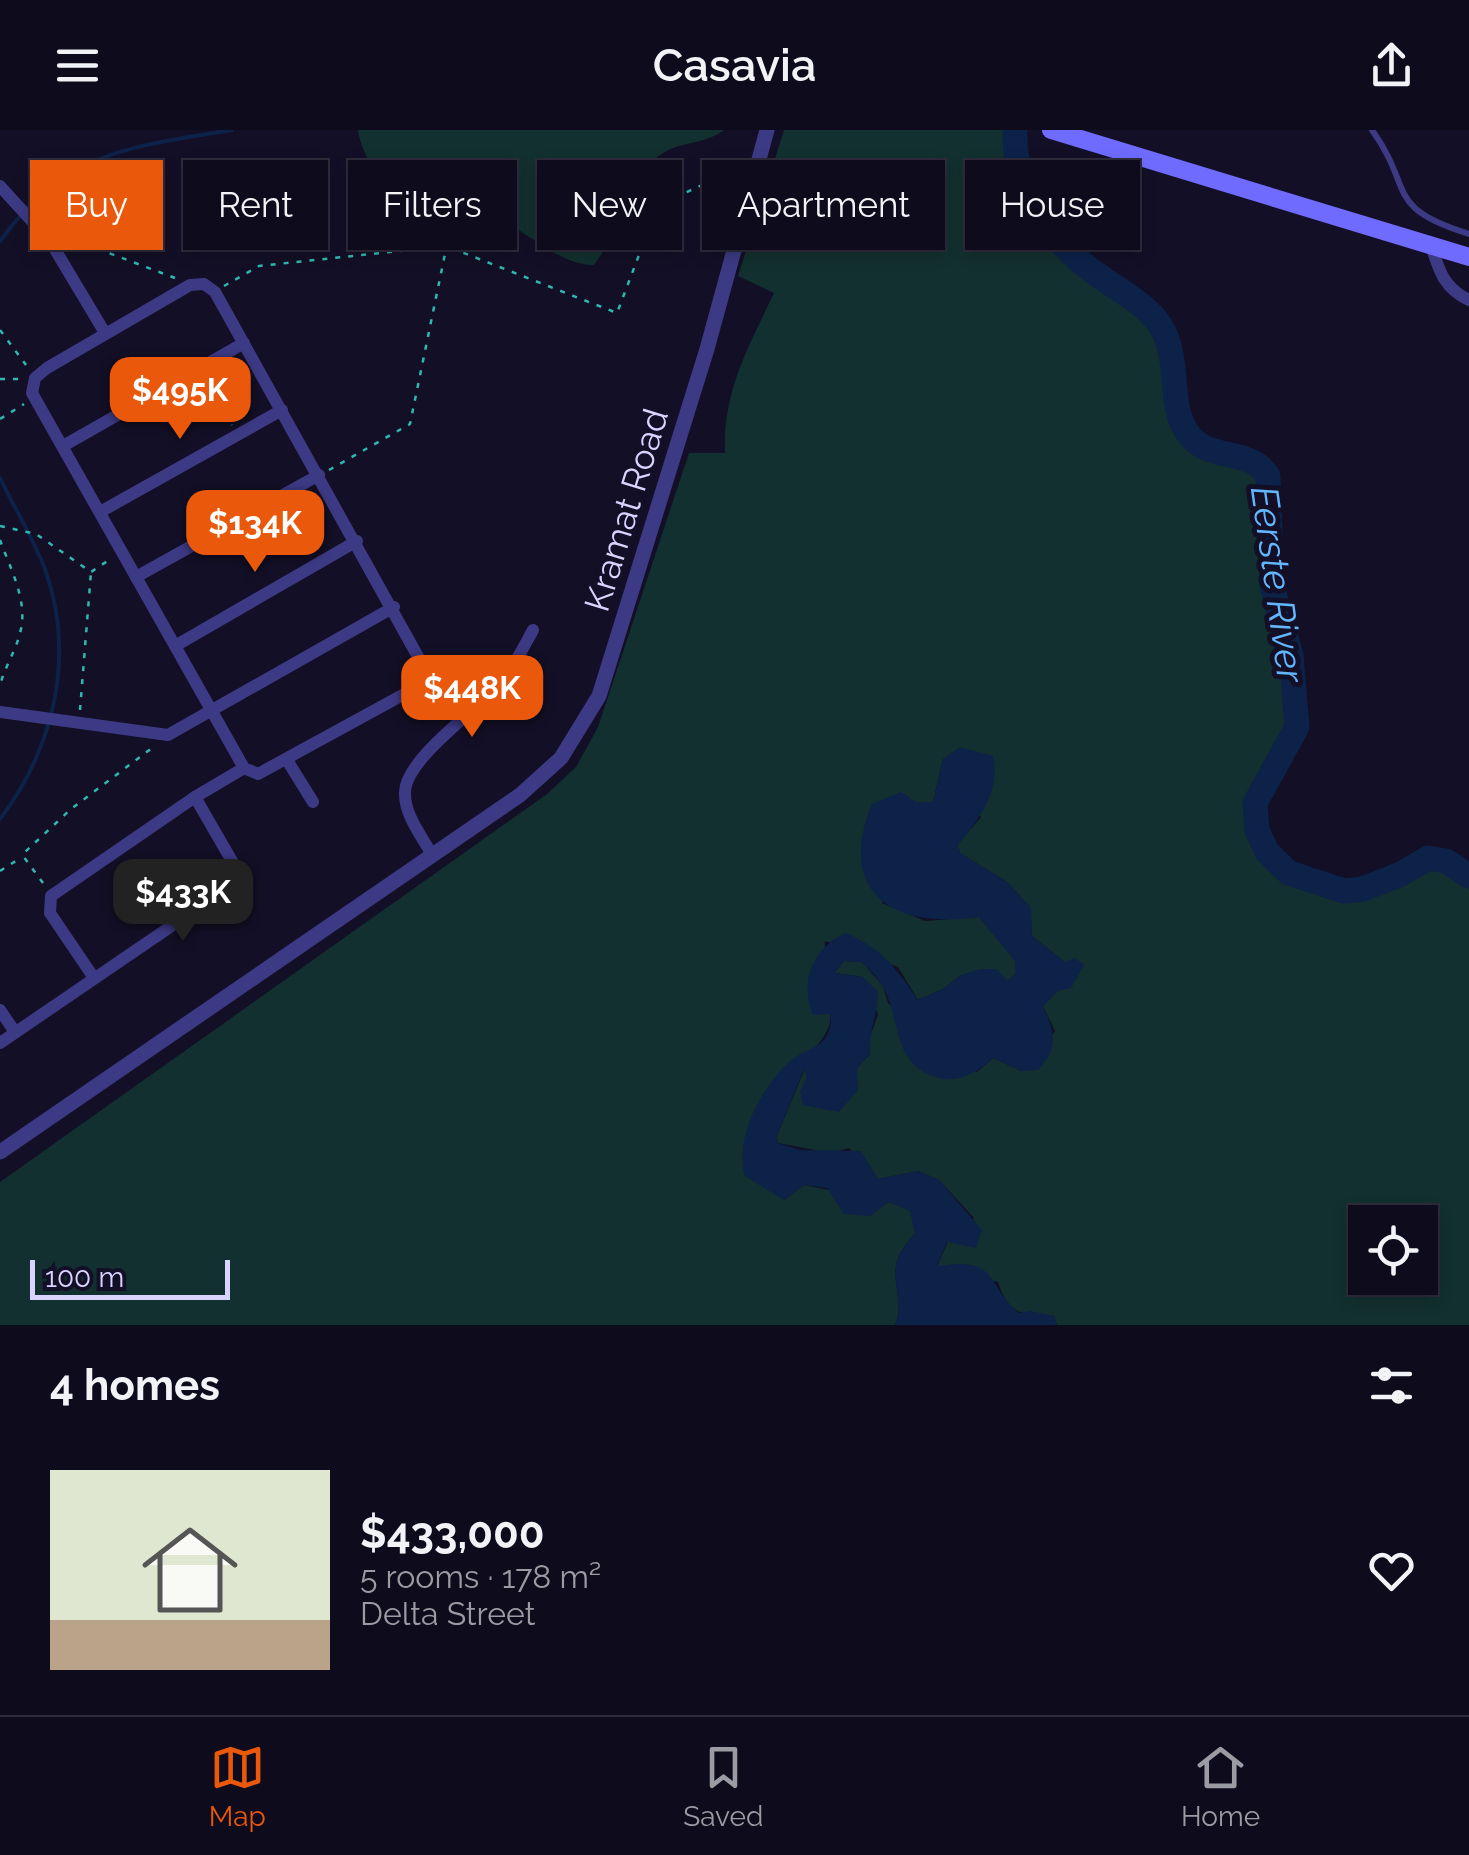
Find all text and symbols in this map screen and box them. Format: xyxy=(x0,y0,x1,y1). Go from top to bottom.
icon: menu xyxy=(50,38,105,93)
icon: share xyxy=(1364,38,1419,93)
text: Casavia xyxy=(653,39,816,92)
chip: Buy xyxy=(30,160,163,250)
chip: Rent xyxy=(183,160,328,250)
chip: Filters xyxy=(348,160,517,250)
chip: New xyxy=(537,160,682,250)
chip: Apartment xyxy=(702,160,945,250)
chip: House xyxy=(965,160,1140,250)
pin: $495K xyxy=(110,357,250,442)
text: $495K xyxy=(132,371,228,408)
street label: Kramat Road xyxy=(576,404,676,616)
water label: Eerste River xyxy=(1242,483,1314,687)
pin: $134K xyxy=(185,490,325,575)
text: $134K xyxy=(208,504,302,541)
pin: $448K xyxy=(402,655,542,740)
text: $448K xyxy=(423,669,521,706)
pin: $433K xyxy=(113,859,253,944)
text: $433K xyxy=(135,873,231,910)
map controls xyxy=(1348,1205,1438,1295)
button: locate xyxy=(1348,1205,1438,1295)
scale bar xyxy=(30,1255,230,1300)
text: 100 m xyxy=(45,1261,124,1294)
icon: filters xyxy=(1364,1358,1419,1413)
text: 4 homes xyxy=(50,1361,220,1410)
text: $433,000 xyxy=(360,1509,545,1558)
icon: home xyxy=(130,1510,250,1630)
icon: heart xyxy=(1364,1543,1419,1598)
text: 5 rooms · 178 m² xyxy=(360,1558,601,1595)
text: Delta Street xyxy=(360,1595,535,1632)
tab: Map xyxy=(209,1740,266,1833)
tab: Saved xyxy=(683,1740,763,1833)
tab: Home xyxy=(1181,1740,1260,1833)

